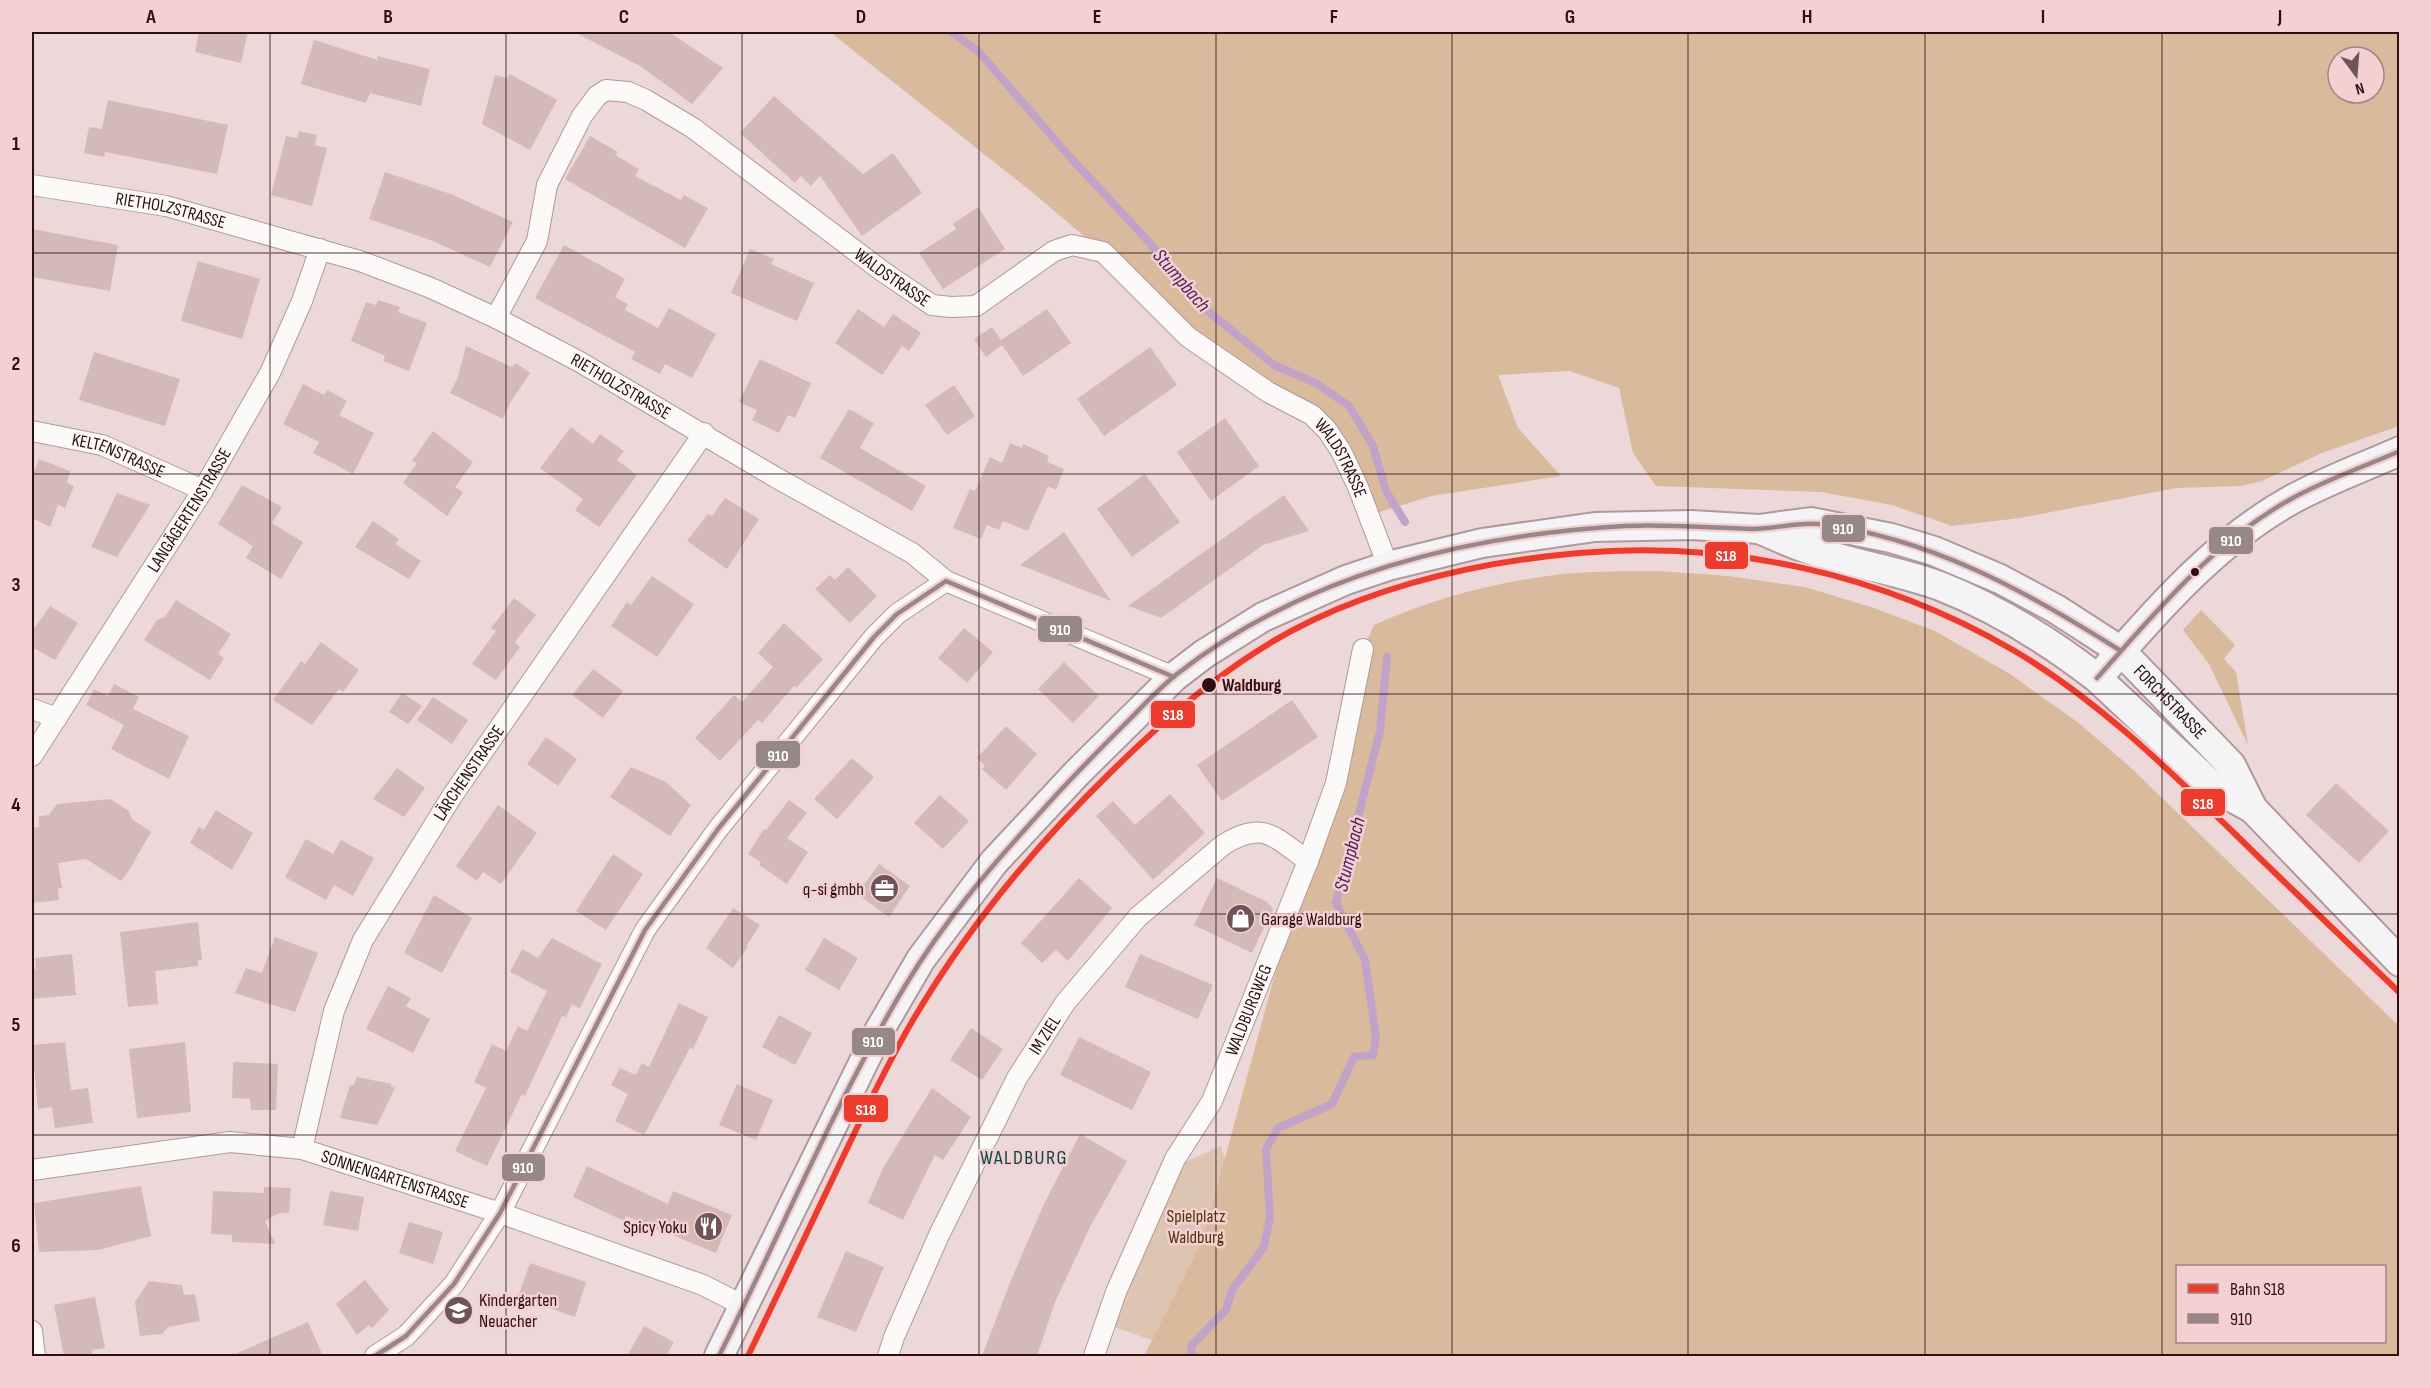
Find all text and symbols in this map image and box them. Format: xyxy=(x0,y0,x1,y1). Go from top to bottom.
text: A xyxy=(145,5,156,29)
text: B xyxy=(383,5,393,29)
text: C xyxy=(619,5,629,29)
text: D xyxy=(856,5,866,29)
text: E xyxy=(1093,5,1101,29)
text: F xyxy=(1330,5,1338,29)
text: G xyxy=(1565,5,1575,29)
text: H xyxy=(1802,5,1812,29)
text: I xyxy=(2041,5,2045,29)
text: J xyxy=(2277,5,2282,29)
north arrow xyxy=(2326,45,2386,105)
text: N xyxy=(2353,78,2366,98)
text: 1 xyxy=(12,132,20,156)
street label: RIETHOLZSTRASSE xyxy=(114,188,228,233)
street label: WALDSTRASSE xyxy=(850,244,934,312)
water label: Stumpbach xyxy=(1147,244,1215,317)
street label: RIETHOLZSTRASSE xyxy=(567,349,674,424)
text: 2 xyxy=(12,352,20,376)
street label: WALDSTRASSE xyxy=(1310,414,1371,500)
street label: KELTENSTRASSE xyxy=(70,429,168,483)
street label: LANGÄGERTENSTRASSE xyxy=(143,444,236,576)
line badge: 910 xyxy=(1821,514,1866,543)
text: 910 xyxy=(1832,520,1854,539)
line badge: 910 xyxy=(2208,526,2254,555)
text: 910 xyxy=(2220,532,2242,551)
line badge: S18 xyxy=(1704,541,1749,570)
text: S18 xyxy=(1716,547,1737,566)
unlabelled marker xyxy=(2189,566,2201,578)
text: 3 xyxy=(12,573,21,597)
line badge: 910 xyxy=(1037,615,1083,643)
text: 910 xyxy=(1049,621,1071,640)
street label: FORCHSTRASSE xyxy=(2129,661,2210,744)
place label: Waldburg xyxy=(1222,675,1282,696)
marker: Waldburg xyxy=(1200,676,1218,694)
line badge: S18 xyxy=(1150,700,1196,729)
text: S18 xyxy=(1163,706,1184,725)
street label: LÄRCHENSTRASSE xyxy=(429,722,509,825)
line badge: 910 xyxy=(755,740,801,769)
text: 910 xyxy=(767,747,789,766)
line badge: S18 xyxy=(2180,788,2226,817)
text: 4 xyxy=(11,793,21,817)
text: S18 xyxy=(2193,795,2214,814)
water label: Stumpbach xyxy=(1329,815,1371,894)
office icon: q-si gmbh xyxy=(869,873,901,905)
place label: q-si gmbh xyxy=(803,879,864,900)
shop icon: Garage Waldburg xyxy=(1224,903,1256,935)
place label: Garage Waldburg xyxy=(1261,909,1362,930)
street label: WALDBURGWEG xyxy=(1221,961,1277,1059)
street label: IM ZIEL xyxy=(1025,1011,1066,1059)
text: 5 xyxy=(12,1013,21,1037)
line badge: 910 xyxy=(851,1027,896,1056)
text: 910 xyxy=(862,1033,884,1052)
line badge: S18 xyxy=(843,1094,889,1123)
text: S18 xyxy=(856,1101,877,1120)
street label: SONNENGARTENSTRASSE xyxy=(318,1146,471,1213)
district label: WALDBURG xyxy=(980,1146,1068,1170)
line badge: 910 xyxy=(501,1153,546,1182)
text: 910 xyxy=(512,1159,534,1178)
park label: Spielplatz Waldburg xyxy=(1167,1206,1226,1248)
restaurant icon: Spicy Yoku xyxy=(692,1211,724,1243)
place label: Spicy Yoku xyxy=(623,1217,687,1238)
text: 6 xyxy=(11,1234,21,1258)
legend xyxy=(2176,1265,2386,1343)
text: Bahn S18 xyxy=(2230,1279,2285,1300)
place label: Kindergarten Neuacher xyxy=(479,1290,557,1332)
school or university icon: Kindergarten Neuacher xyxy=(442,1294,474,1326)
text: 910 xyxy=(2230,1309,2252,1330)

